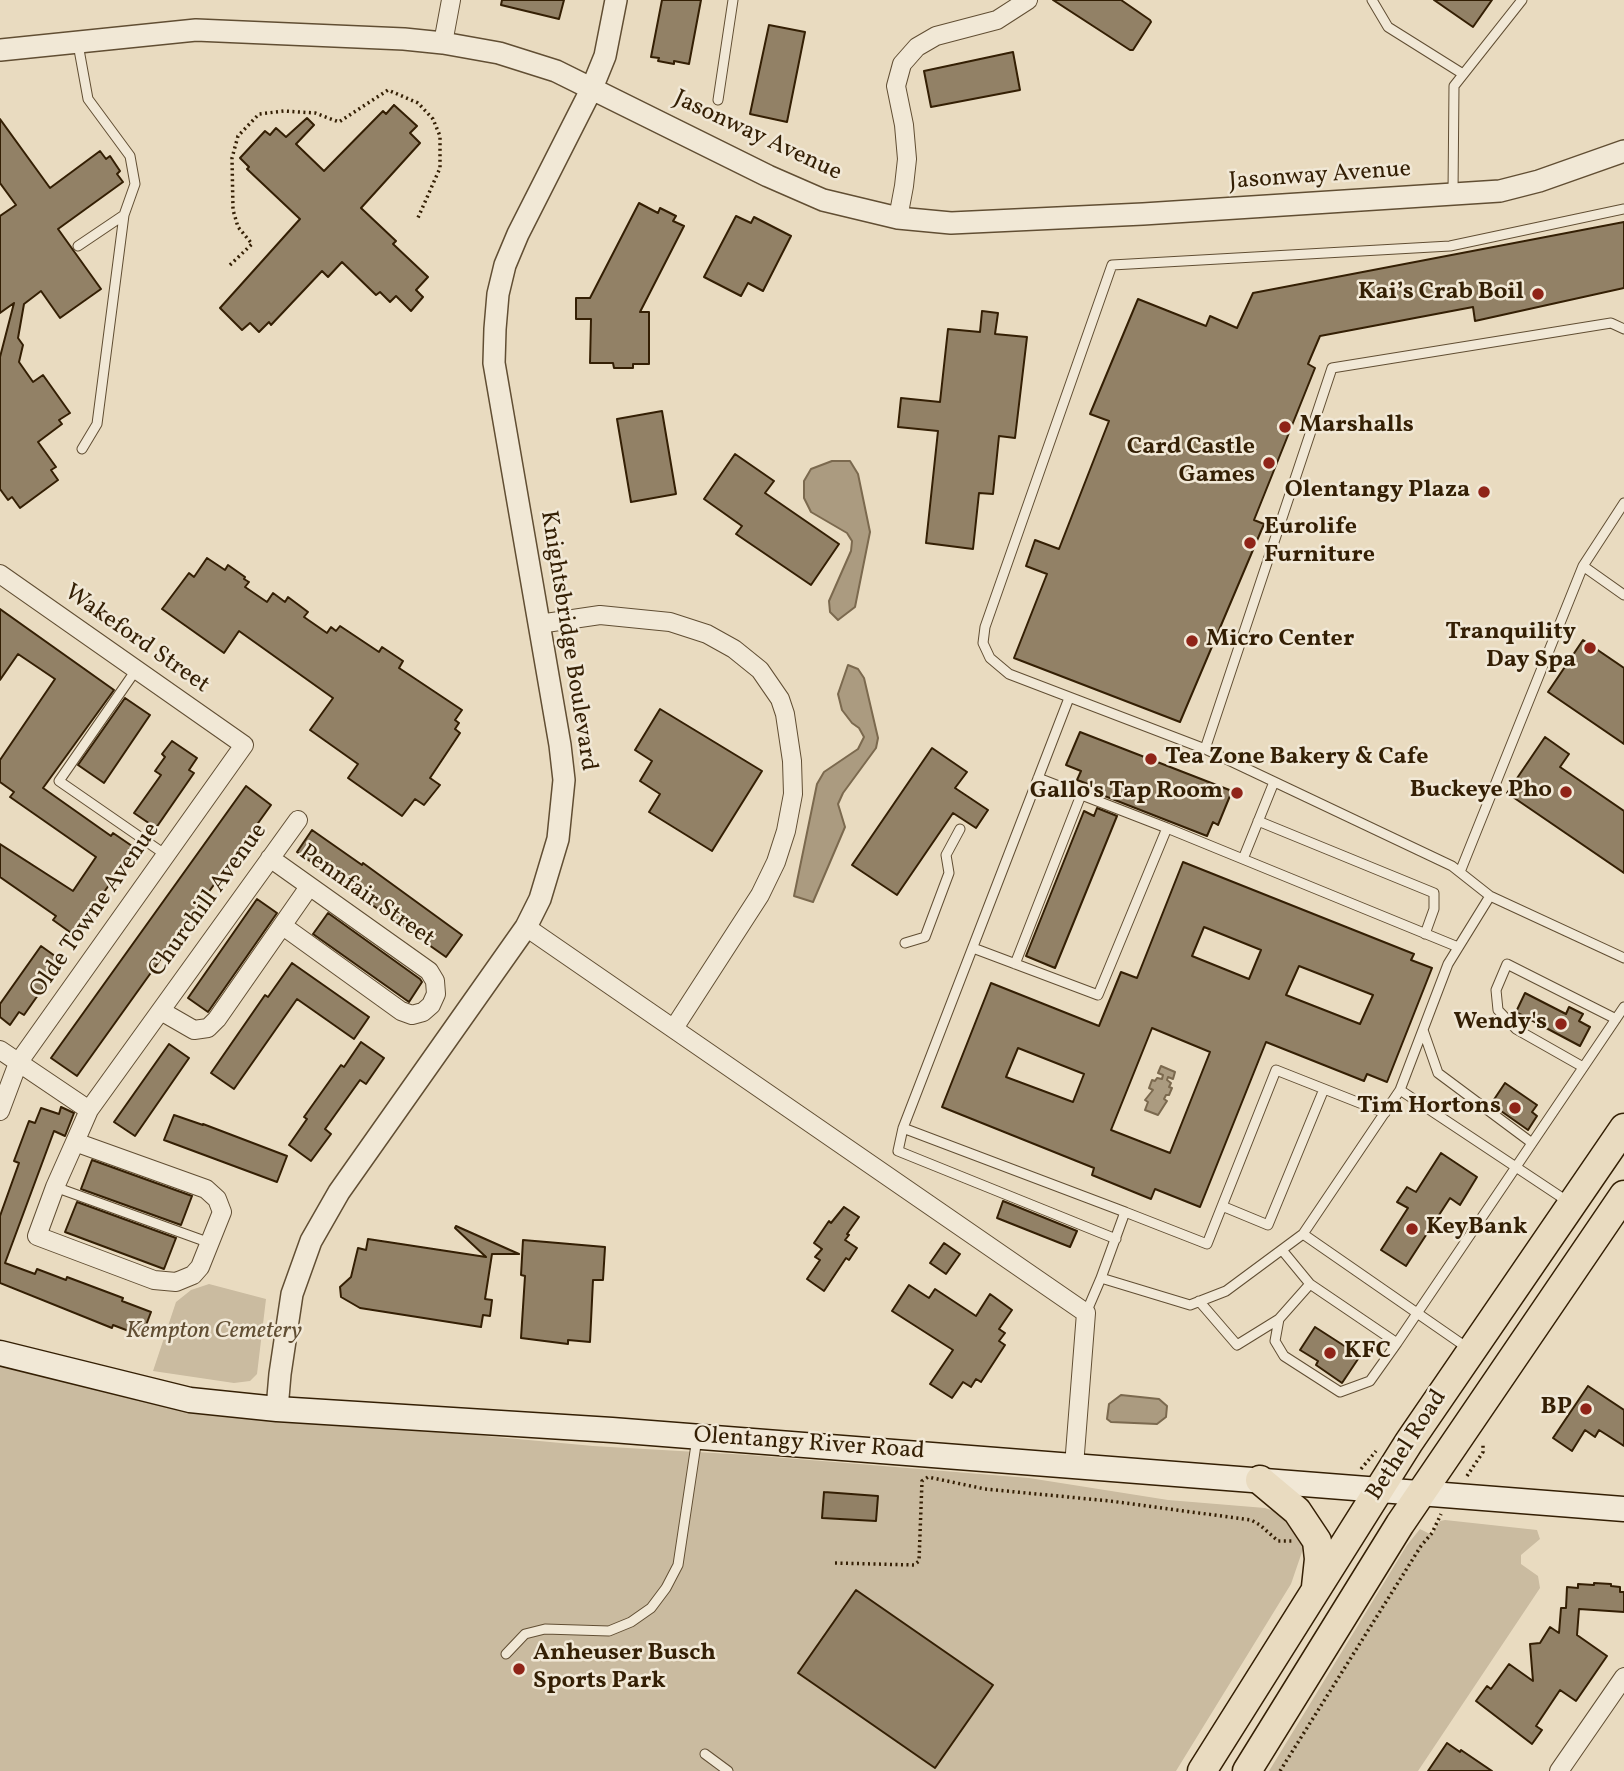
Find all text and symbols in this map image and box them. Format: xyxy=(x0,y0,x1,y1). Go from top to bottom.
street label: Jasonway Avenue xyxy=(668,85,846,189)
street label: Jasonway Avenue xyxy=(1228,156,1412,198)
place label: Kai’s Crab Boil xyxy=(1358,280,1524,308)
marker: Kai’s Crab Boil xyxy=(1530,286,1546,302)
place label: Marshalls xyxy=(1299,413,1414,441)
marker: Marshalls xyxy=(1277,419,1293,435)
place label: Card Castle Games xyxy=(1127,435,1255,491)
marker: Card Castle Games xyxy=(1261,455,1277,471)
place label: Olentangy Plaza xyxy=(1285,478,1470,506)
marker: Olentangy Plaza xyxy=(1476,484,1492,500)
street label: Knightsbridge Boulevard xyxy=(532,509,602,773)
place label: Eurolife Furniture xyxy=(1264,515,1375,571)
marker: Eurolife Furniture xyxy=(1242,535,1258,551)
street label: Wakeford Street xyxy=(58,579,214,701)
place label: Tranquility Day Spa xyxy=(1445,620,1576,676)
place label: Micro Center xyxy=(1206,627,1354,655)
marker: Micro Center xyxy=(1184,633,1200,649)
marker: Tranquility Day Spa xyxy=(1582,640,1598,656)
place label: Tea Zone Bakery & Cafe xyxy=(1165,745,1428,773)
marker: Tea Zone Bakery & Cafe xyxy=(1143,751,1159,767)
place label: Buckeye Pho xyxy=(1410,778,1552,806)
place label: Gallo's Tap Room xyxy=(1030,779,1223,807)
marker: Buckeye Pho xyxy=(1558,784,1574,800)
marker: Gallo's Tap Room xyxy=(1229,785,1245,801)
street label: Olde Towne Avenue xyxy=(25,818,167,1004)
street label: Churchill Avenue xyxy=(144,819,274,983)
street label: Pennfair Street xyxy=(293,840,439,954)
place label: Wendy's xyxy=(1453,1010,1547,1038)
marker: Wendy's xyxy=(1553,1016,1569,1032)
place label: Tim Hortons xyxy=(1357,1094,1501,1122)
marker: Tim Hortons xyxy=(1507,1100,1523,1116)
place label: KeyBank xyxy=(1426,1215,1528,1243)
marker: KeyBank xyxy=(1404,1221,1420,1237)
park label: Kempton Cemetery xyxy=(126,1319,302,1347)
place label: KFC xyxy=(1344,1339,1391,1367)
marker: KFC xyxy=(1322,1345,1338,1361)
street label: Bethel Road xyxy=(1361,1385,1455,1507)
place label: BP xyxy=(1541,1395,1572,1423)
marker: BP xyxy=(1578,1401,1594,1417)
street label: Olentangy River Road xyxy=(692,1423,926,1467)
place label: Anheuser Busch Sports Park xyxy=(533,1641,716,1697)
marker: Anheuser Busch Sports Park xyxy=(511,1661,527,1677)

